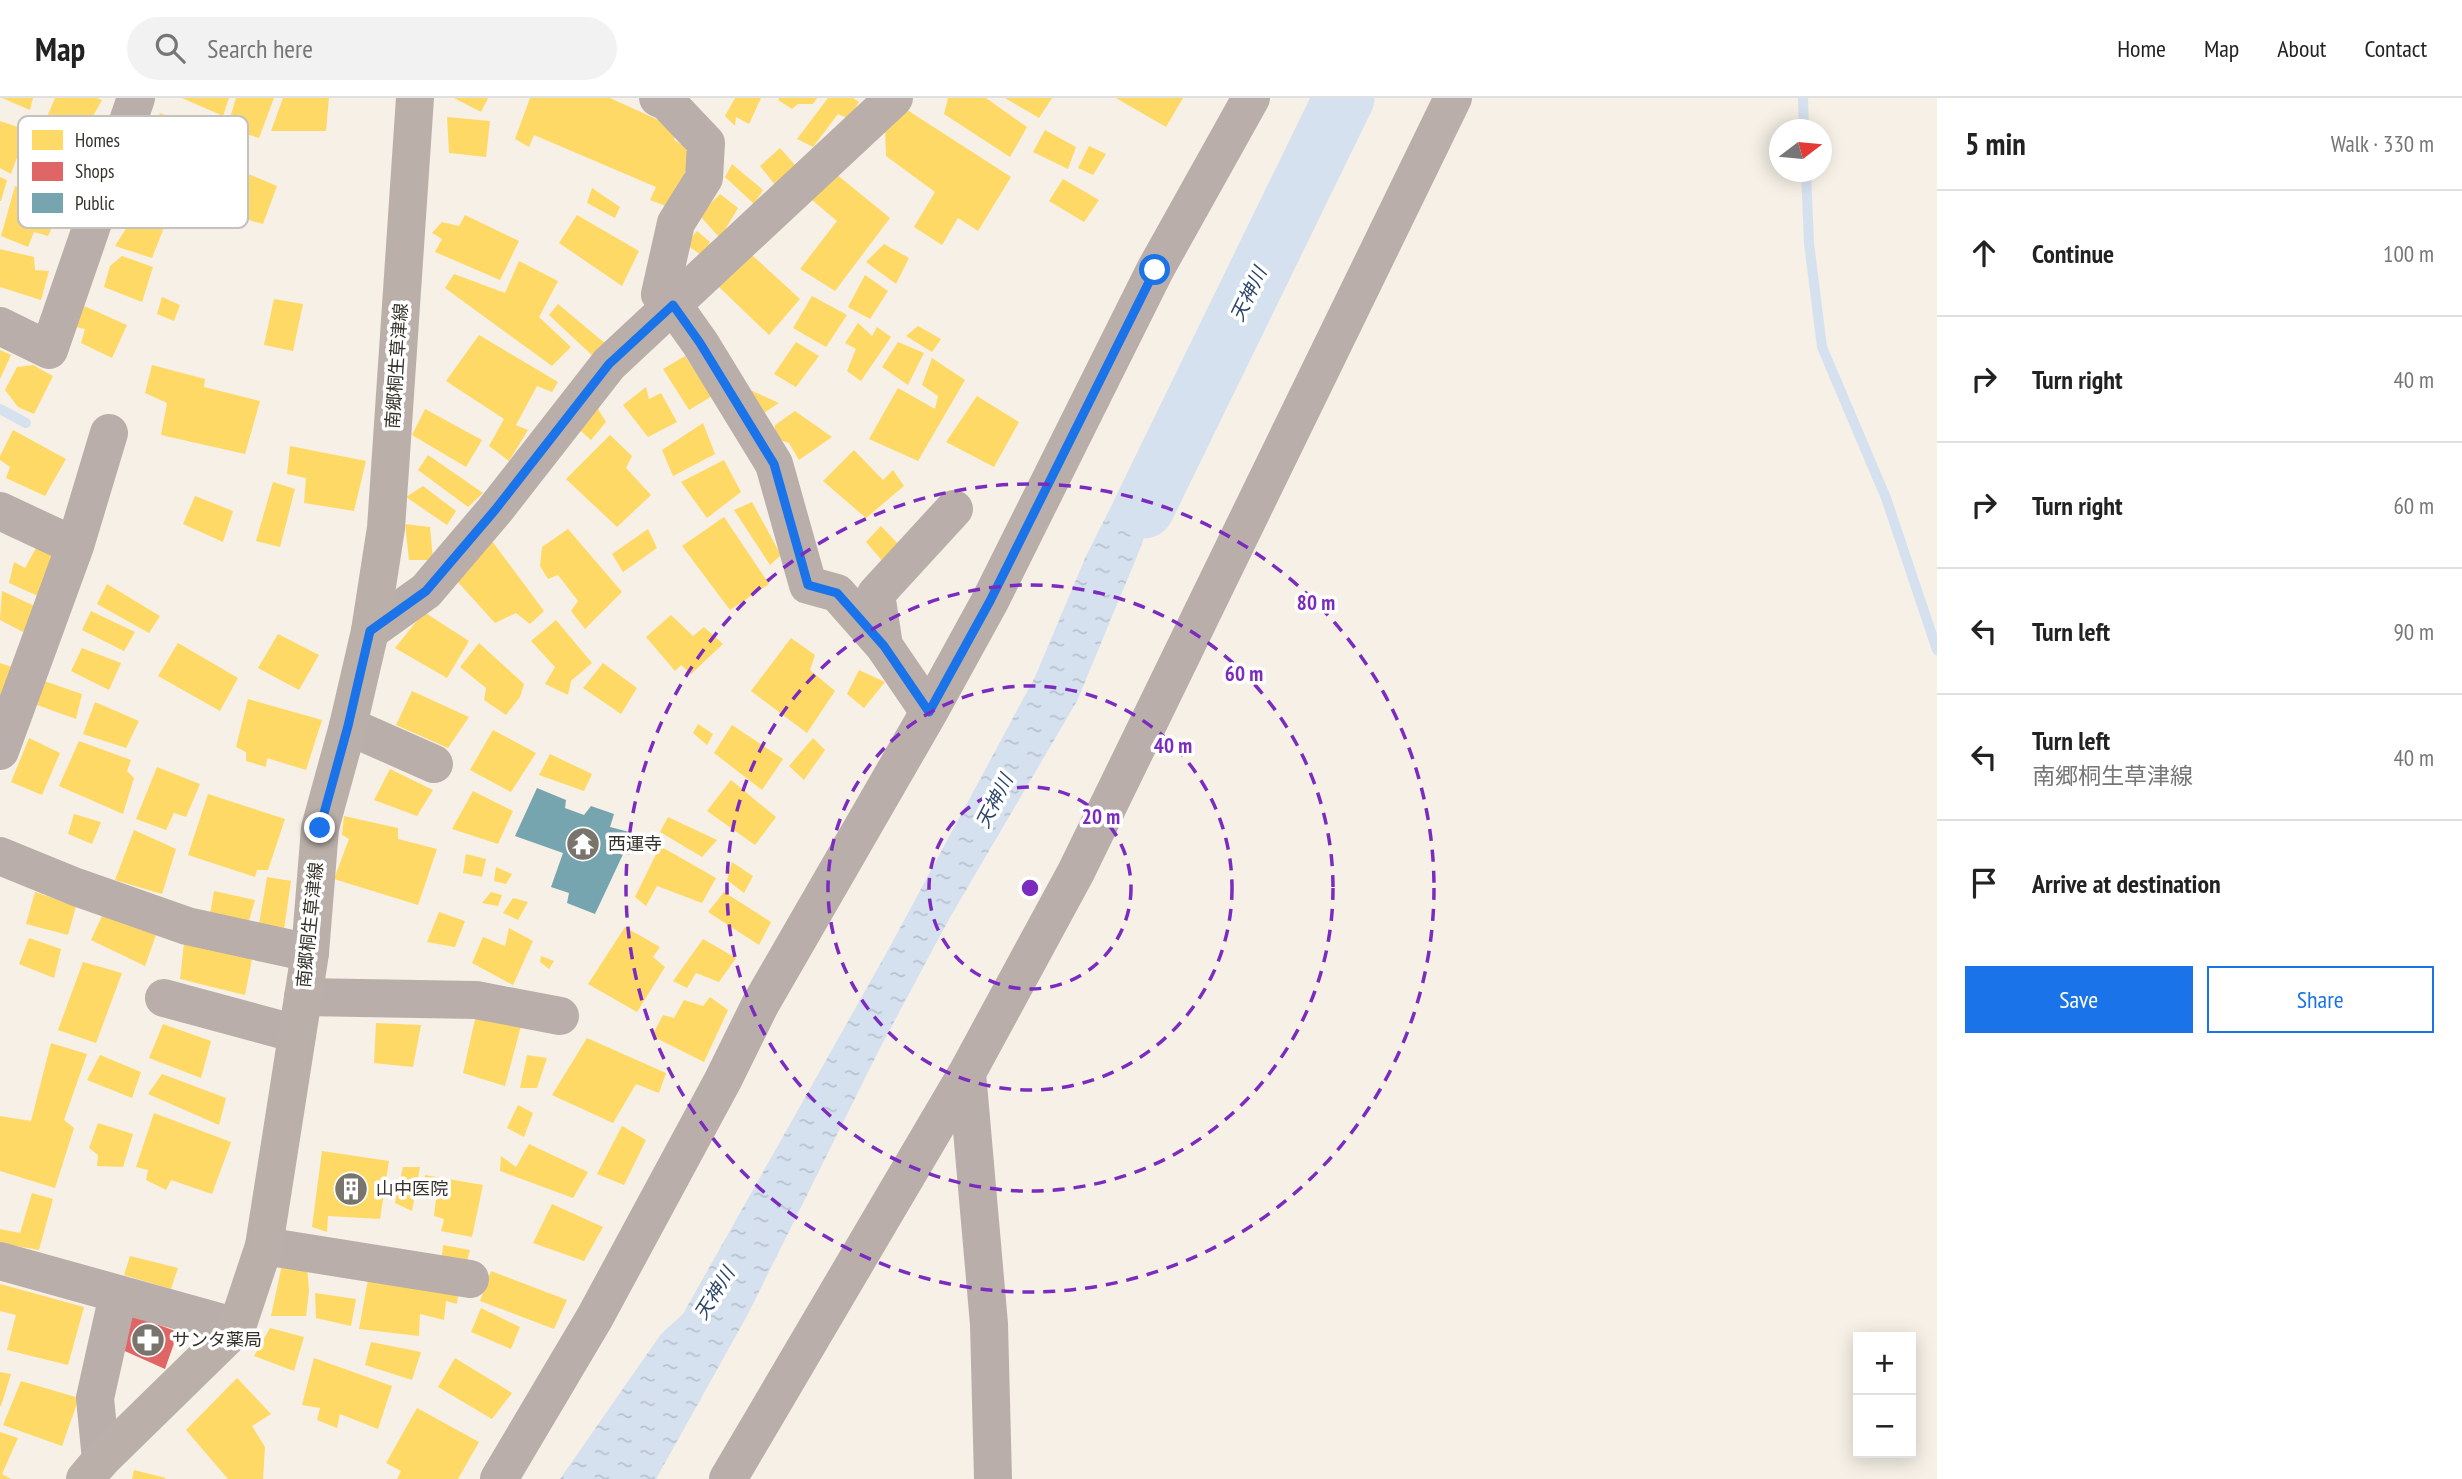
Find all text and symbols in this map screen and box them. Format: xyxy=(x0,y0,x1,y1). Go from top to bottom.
search box xyxy=(127,17,617,80)
text: Map xyxy=(35,27,85,70)
icon: search xyxy=(151,29,189,67)
text: Search here xyxy=(207,32,313,65)
text: Home xyxy=(2117,33,2166,64)
text: Map xyxy=(2204,33,2239,64)
text: About xyxy=(2277,33,2326,64)
text: Contact xyxy=(2364,33,2427,64)
legend xyxy=(18,116,248,228)
north arrow xyxy=(1769,119,1832,182)
text: 5 min xyxy=(1965,124,2026,163)
text: Homes xyxy=(75,128,120,152)
text: Walk · 330 m xyxy=(2331,129,2434,158)
text: Shops xyxy=(75,159,114,183)
text: Public xyxy=(75,191,115,215)
icon: ahead xyxy=(1965,234,2003,272)
text: Continue xyxy=(2032,237,2114,270)
text: 100 m xyxy=(2383,239,2434,268)
route start xyxy=(1139,254,1170,285)
water label: 天神川 xyxy=(1225,261,1272,325)
street label: 南郷桐生草津線 xyxy=(381,302,412,430)
icon: right xyxy=(1965,360,2003,398)
text: Turn right xyxy=(2032,363,2123,396)
text: 40 m xyxy=(2393,365,2434,394)
icon: right xyxy=(1965,486,2003,524)
text: Turn right xyxy=(2032,489,2123,522)
text: 60 m xyxy=(2393,491,2434,520)
text: 80 m xyxy=(1297,589,1335,616)
icon: left xyxy=(1965,612,2003,650)
text: Turn left xyxy=(2032,615,2110,648)
text: 90 m xyxy=(2393,617,2434,646)
text: 60 m xyxy=(1225,660,1263,687)
text: Turn left xyxy=(2032,724,2110,757)
text: 40 m xyxy=(1154,732,1192,759)
icon: left xyxy=(1965,738,2003,776)
text: 40 m xyxy=(2393,743,2434,772)
text: 南郷桐生草津線 xyxy=(2032,761,2193,790)
water label: 天神川 xyxy=(970,768,1019,832)
text: 20 m xyxy=(1082,803,1120,830)
route end xyxy=(304,812,335,843)
temple icon: 西運寺 xyxy=(564,825,602,863)
place label: 西運寺 xyxy=(608,832,662,855)
street label: 南郷桐生草津線 xyxy=(291,861,328,989)
icon: arrive xyxy=(1965,864,2003,902)
text: Arrive at destination xyxy=(2032,867,2221,900)
centre of rings xyxy=(1018,876,1042,900)
button: Save xyxy=(1965,966,2193,1033)
button: Share xyxy=(2207,966,2434,1033)
building icon: 山中医院 xyxy=(332,1170,370,1208)
place label: 山中医院 xyxy=(376,1177,448,1200)
water label: 天神川 xyxy=(689,1261,740,1324)
pharmacy icon: サンタ薬局 xyxy=(129,1321,167,1359)
place label: サンタ薬局 xyxy=(172,1328,262,1351)
map controls xyxy=(1853,1332,1916,1458)
button: + xyxy=(1853,1332,1916,1395)
button: − xyxy=(1853,1395,1916,1458)

